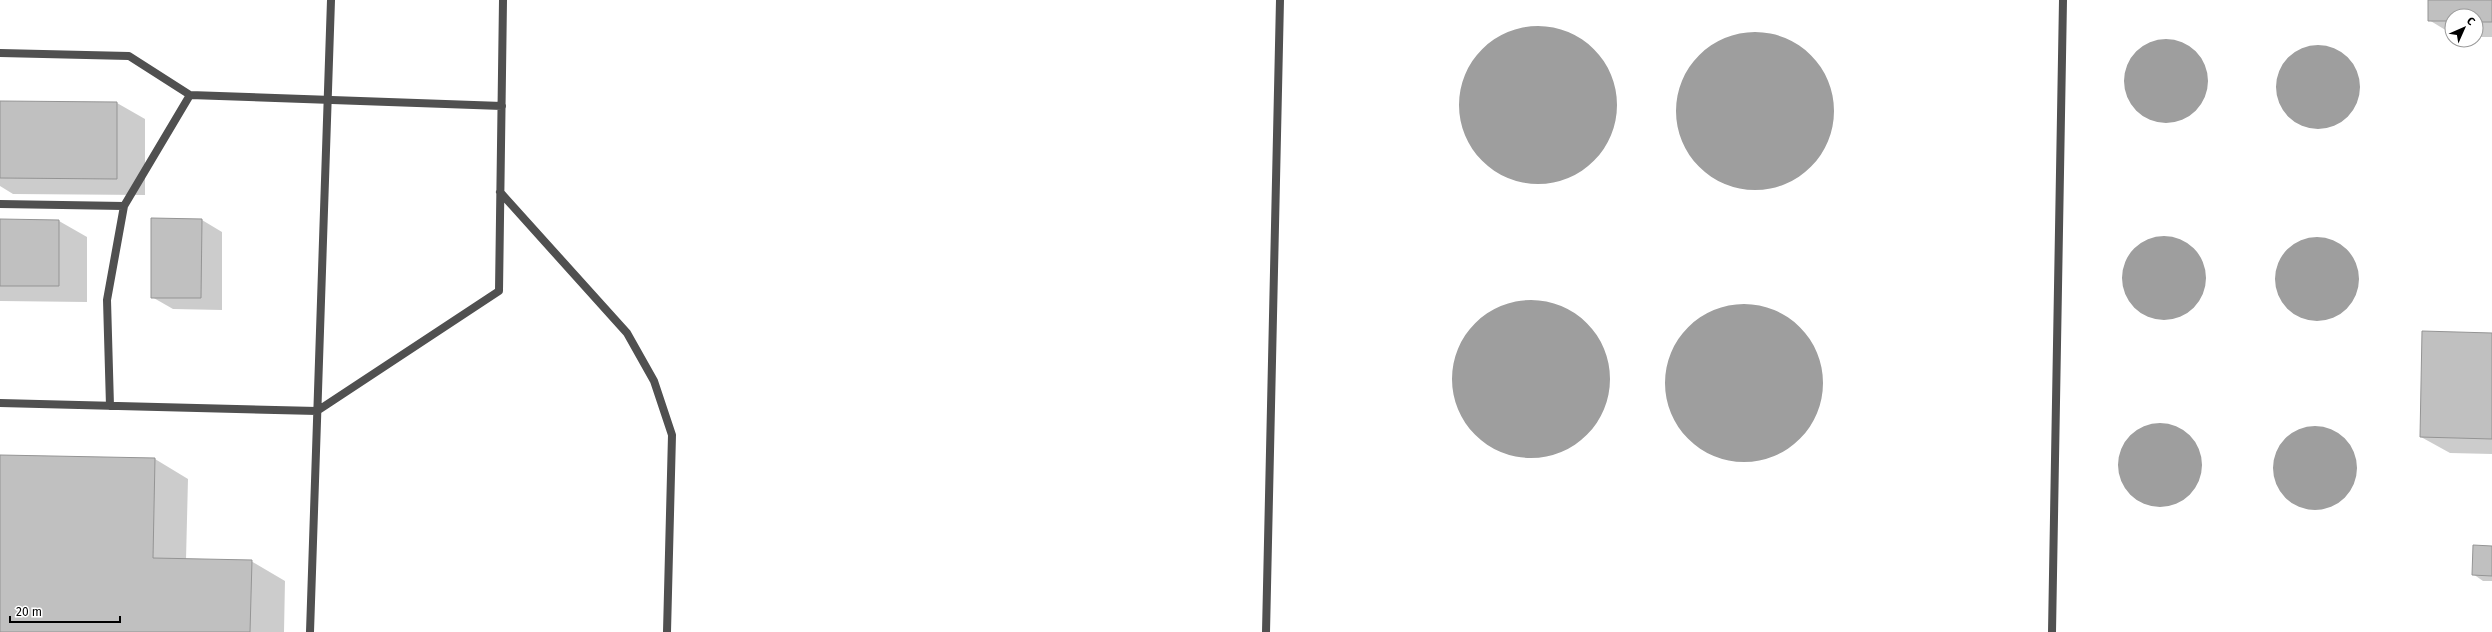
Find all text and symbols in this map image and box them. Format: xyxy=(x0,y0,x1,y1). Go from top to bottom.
north arrow xyxy=(2444,8,2484,48)
text: С xyxy=(2464,14,2478,29)
scale bar xyxy=(10,598,120,624)
text: 20 m xyxy=(16,605,42,619)

